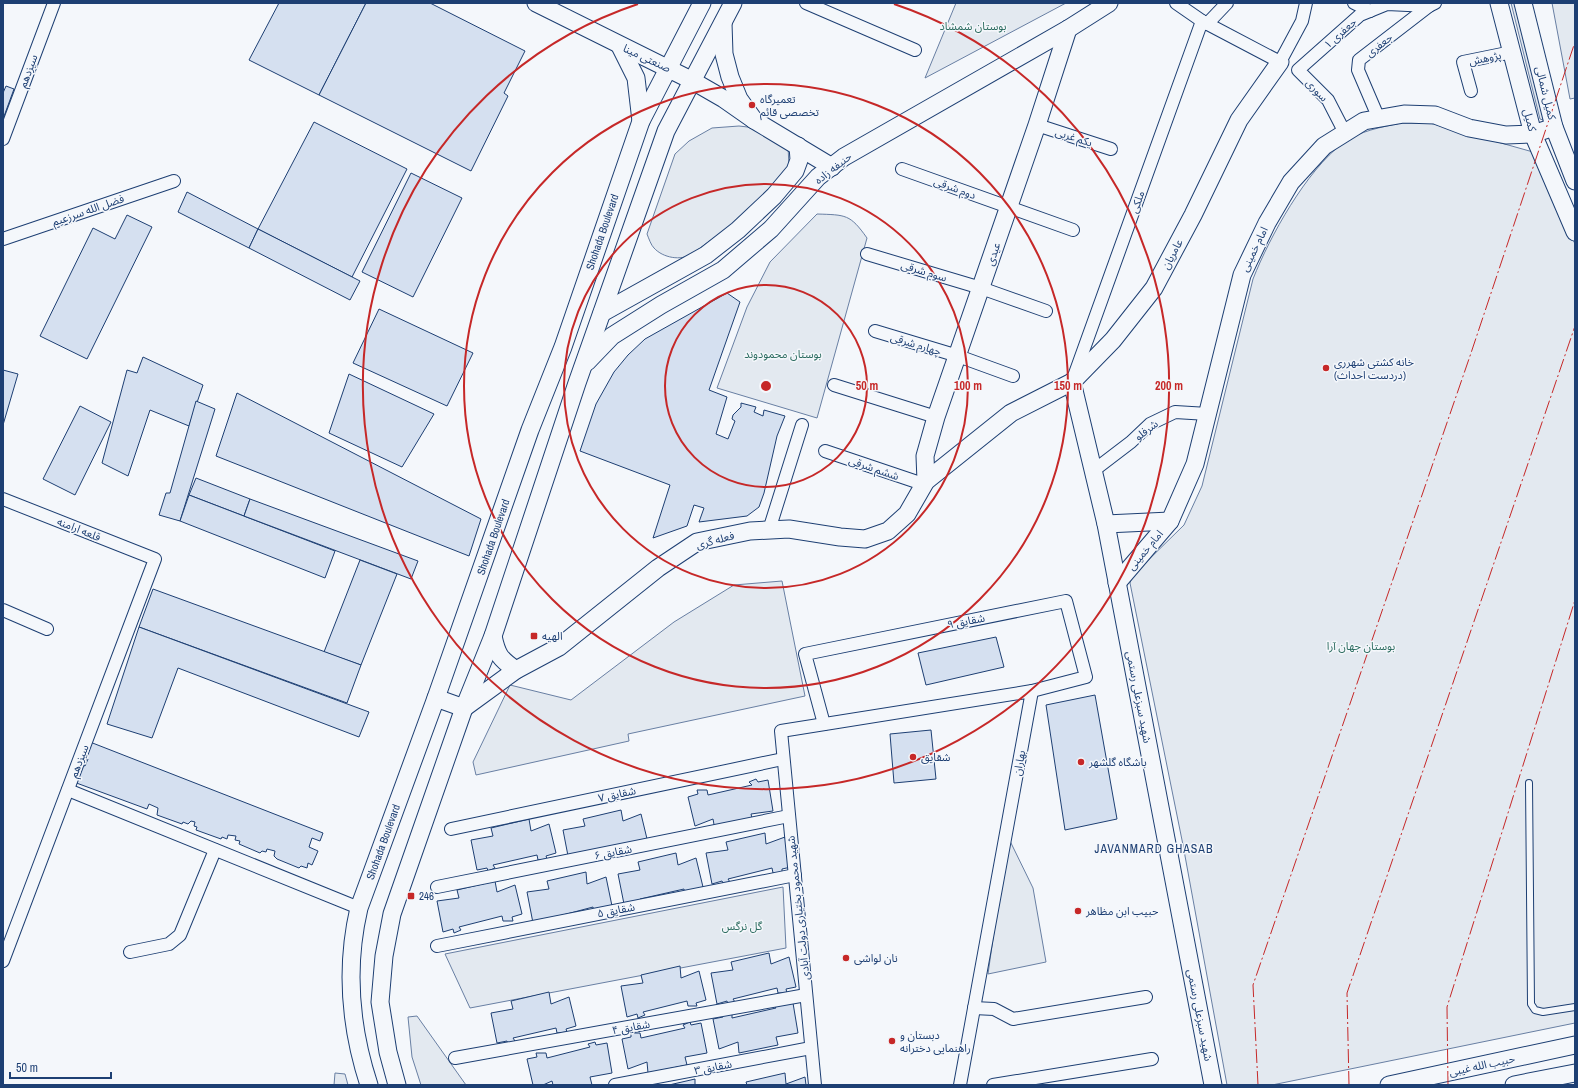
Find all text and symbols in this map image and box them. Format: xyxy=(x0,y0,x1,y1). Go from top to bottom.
street label: جعفری ۱ xyxy=(1321,14,1360,51)
park label: بوستان شمشاد xyxy=(940,19,1006,33)
street label: جعفری xyxy=(1363,30,1396,60)
street label: صنعتی مینا xyxy=(621,41,673,75)
street label: پژوهش xyxy=(1467,48,1503,69)
street label: سیزدهم xyxy=(16,52,42,90)
street label: کمیل شمالی xyxy=(1533,65,1560,122)
street label: سوری xyxy=(1303,76,1331,105)
place label: تعمیرگاه تخصصی قائم xyxy=(760,92,819,121)
marker: تعمیرگاه تخصصی قائم xyxy=(747,100,757,110)
street label: کمیل xyxy=(1520,107,1540,133)
street label: یکم غربی xyxy=(1053,124,1094,151)
street label: حنیفه زاده xyxy=(811,149,855,187)
street label: دوم شرقی xyxy=(932,174,978,203)
street label: ملکی xyxy=(1127,189,1148,215)
street label: فضل الله سرزعیم xyxy=(50,191,127,231)
street label: Shohada Boulevard xyxy=(582,192,622,272)
street label: امام خمینی xyxy=(1237,224,1272,274)
street label: عامریان xyxy=(1158,236,1186,272)
street label: عیدی xyxy=(983,240,1004,268)
street label: سوم شرقی xyxy=(899,257,949,286)
street label: چهارم شرقی xyxy=(889,330,944,359)
park label: بوستان محمودوند xyxy=(744,347,822,361)
place label: خانه کشتی شهرری (دردست احداث) xyxy=(1334,355,1415,382)
marker: خانه کشتی شهرری (دردست احداث) xyxy=(1321,363,1331,373)
text: 50 m xyxy=(856,378,878,394)
text: 100 m xyxy=(954,378,982,394)
text: 150 m xyxy=(1054,378,1082,394)
text: 200 m xyxy=(1155,378,1183,394)
centre of rings xyxy=(759,379,773,393)
street label: شرفلو xyxy=(1131,416,1161,443)
street label: ششم شرقی xyxy=(846,453,901,485)
street label: Shohada Boulevard xyxy=(473,497,513,577)
street label: قلعه ارامنه xyxy=(55,514,103,544)
street label: امام خمینی xyxy=(1124,527,1167,574)
street label: فعله گری xyxy=(694,528,736,552)
street label: شقایق ۹ xyxy=(946,610,986,632)
place label: الهیه xyxy=(542,629,563,643)
marker: الهیه xyxy=(529,631,539,641)
park label: بوستان جهان آرا xyxy=(1327,639,1395,653)
street label: شهید سبزعلی رستمی xyxy=(1123,650,1155,745)
street label: سیزدهم xyxy=(66,742,94,780)
street label: بهاران xyxy=(1010,749,1028,777)
place label: شقایق xyxy=(921,750,951,764)
marker: شقایق xyxy=(908,752,918,762)
place label: باشگاه گلشهر xyxy=(1088,755,1147,769)
marker: باشگاه گلشهر xyxy=(1076,757,1086,767)
street label: شقایق ۷ xyxy=(597,783,638,805)
street label: Shohada Boulevard xyxy=(363,802,403,882)
street label: شهید محمود بختیاری دولت آبادی xyxy=(783,835,813,981)
street label: شقایق ۶ xyxy=(593,841,633,863)
district label: JAVANMARD GHASAB xyxy=(1095,841,1214,857)
place label: 246 xyxy=(419,889,434,903)
marker: 246 xyxy=(406,891,416,901)
street label: شقایق ۵ xyxy=(596,899,636,921)
place label: حبیب ابن مظاهر xyxy=(1085,904,1159,918)
marker: حبیب ابن مظاهر xyxy=(1073,906,1083,916)
park label: گل نرگس xyxy=(722,919,763,933)
place label: نان لواشی xyxy=(854,951,898,965)
marker: نان لواشی xyxy=(841,953,851,963)
street label: شهید سبزعلی رستمی xyxy=(1184,968,1216,1063)
street label: شقایق ۴ xyxy=(611,1017,651,1037)
place label: دبستان و راهنمایی دخترانه xyxy=(900,1028,971,1055)
marker: دبستان و راهنمایی دخترانه xyxy=(887,1036,897,1046)
street label: حبیب الله غیبی xyxy=(1448,1051,1517,1079)
scale bar xyxy=(10,1054,111,1080)
street label: شقایق ۳ xyxy=(693,1056,733,1078)
text: 50 m xyxy=(16,1060,38,1076)

